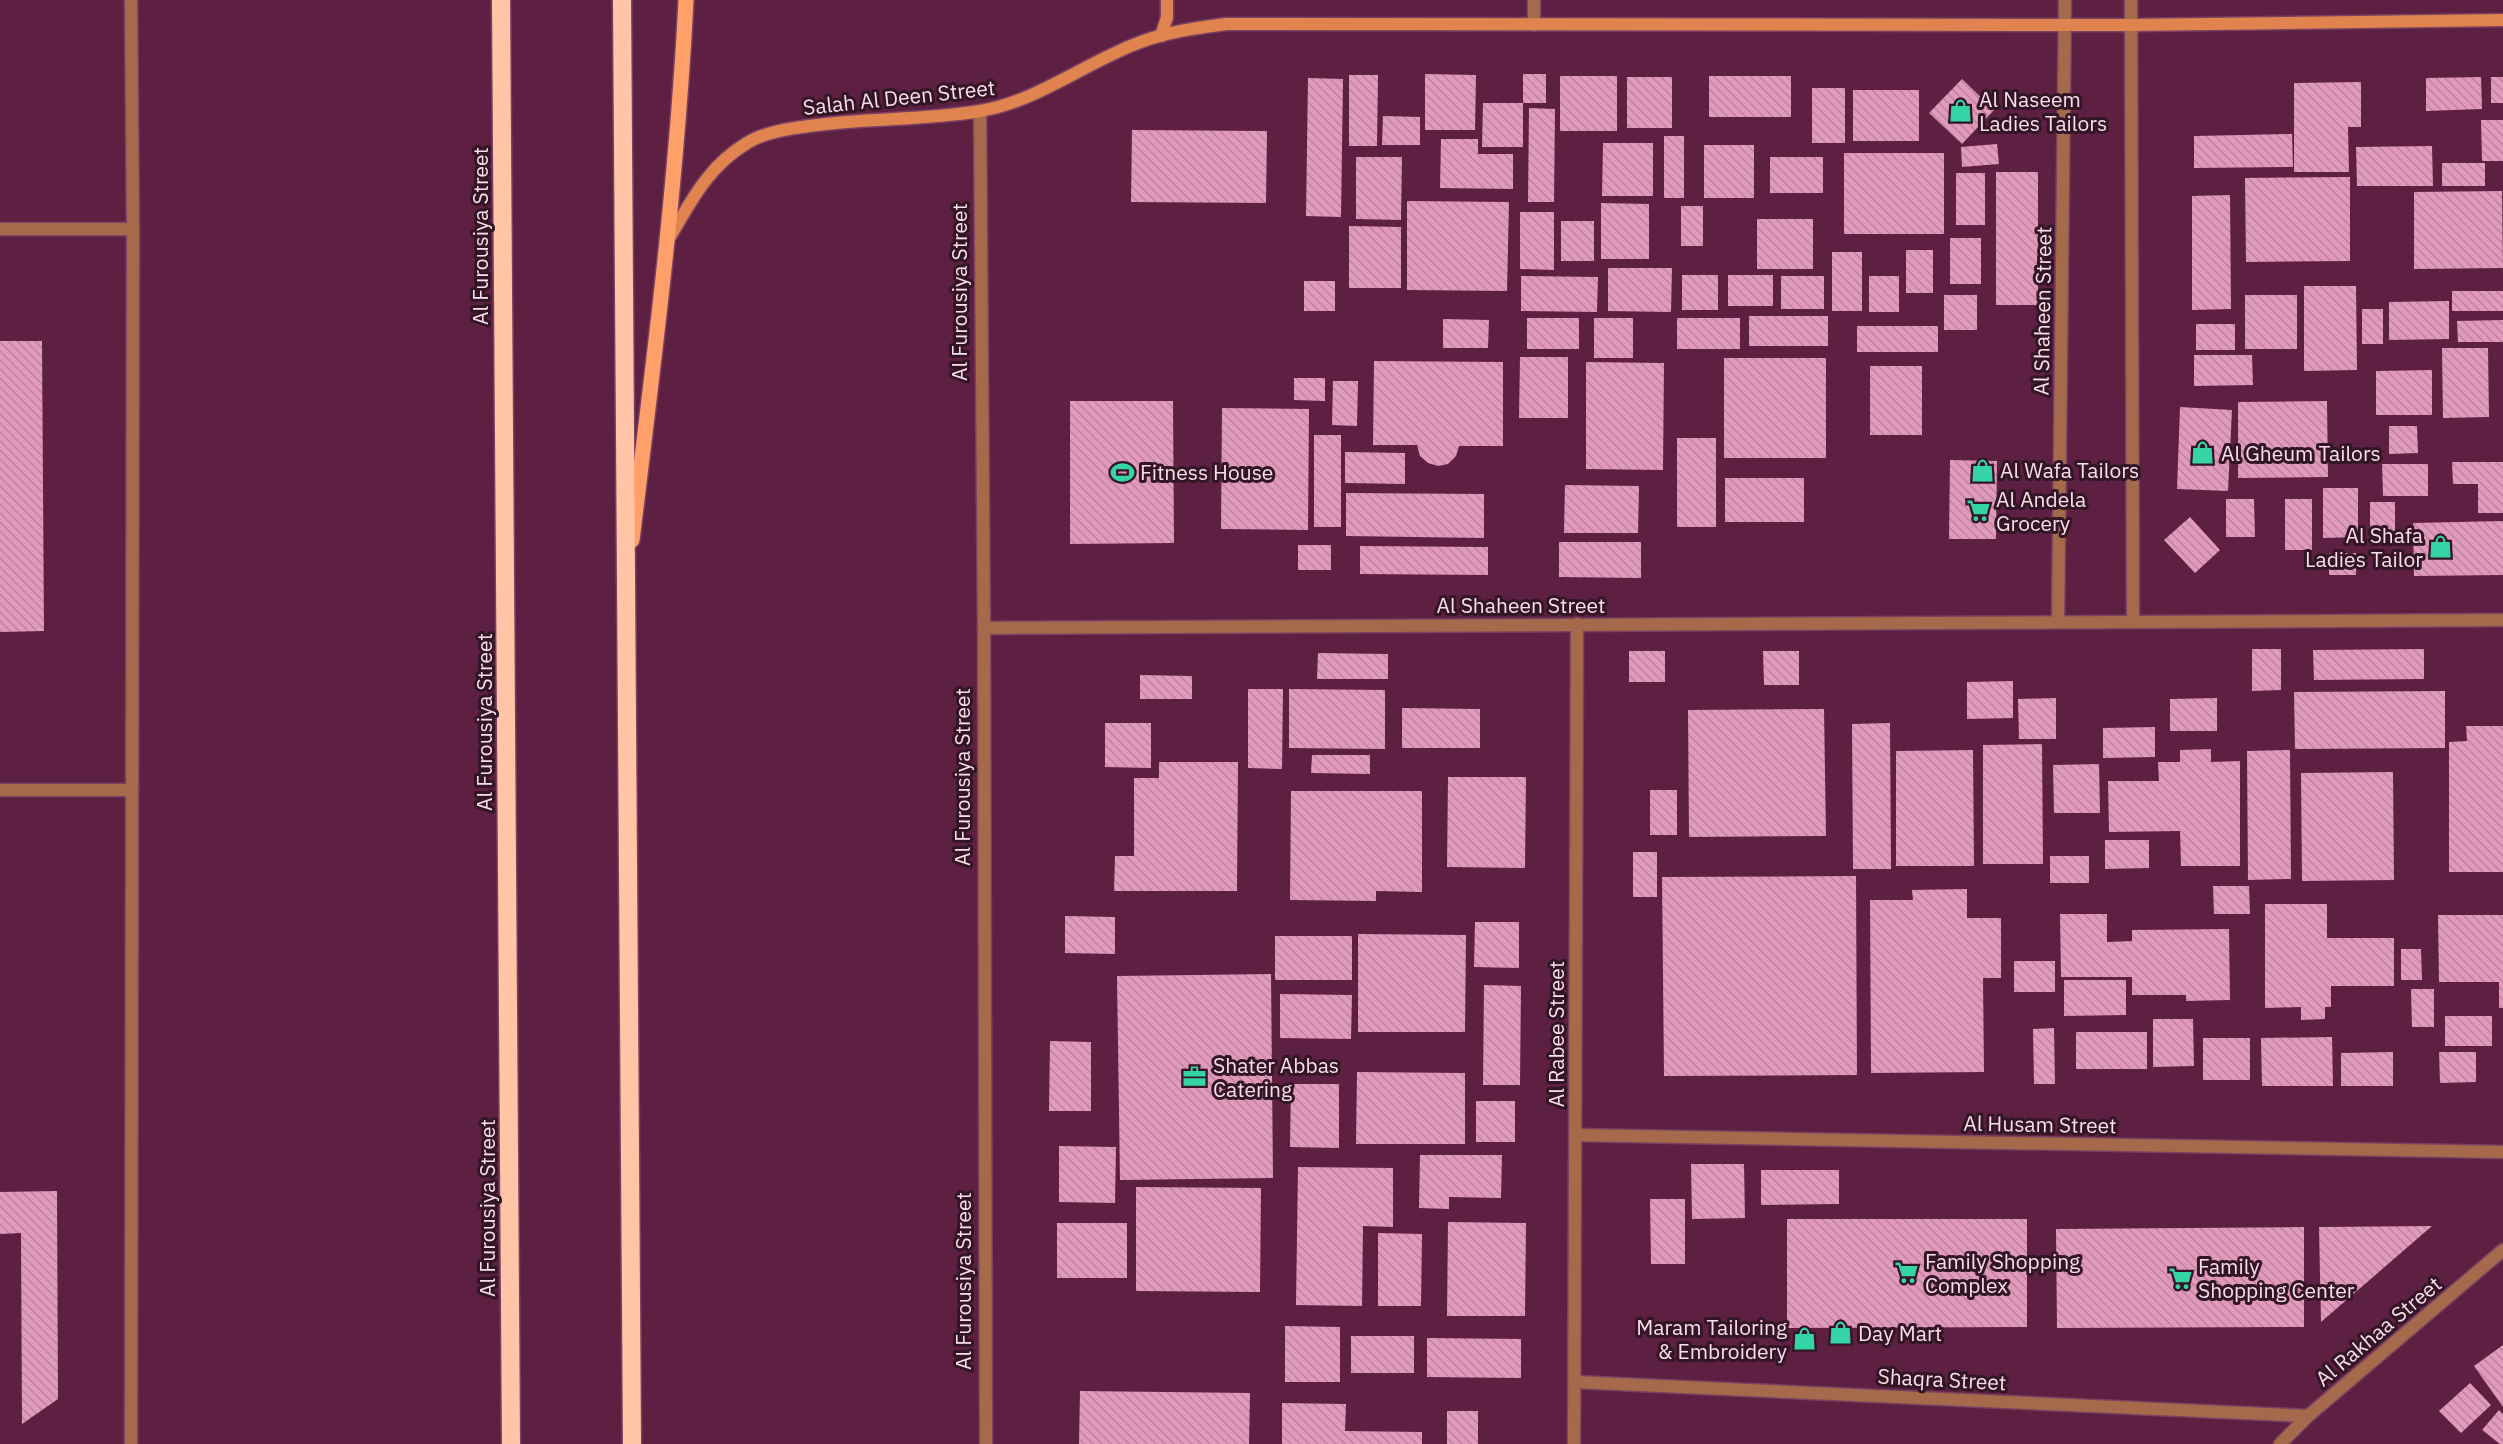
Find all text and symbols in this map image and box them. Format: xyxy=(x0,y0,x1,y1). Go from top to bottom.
street label: Salah Al Deen Street xyxy=(802,73,996,121)
place label: Al Naseem Ladies Tailors xyxy=(1979,85,2107,137)
shop icon: Al Naseem Ladies Tailors xyxy=(1948,98,1974,124)
street label: Al Furousiya Street xyxy=(466,147,494,325)
street label: Al Furousiya Street xyxy=(945,203,973,381)
street label: Al Shaheen Street xyxy=(2027,226,2057,396)
place label: Al Gheum Tailors xyxy=(2221,439,2381,467)
shop icon: Al Gheum Tailors xyxy=(2190,440,2216,466)
place label: Al Wafa Tailors xyxy=(2000,456,2139,484)
shop icon: Al Wafa Tailors xyxy=(1969,457,1995,483)
place label: Fitness House xyxy=(1140,458,1273,486)
sports icon: Fitness House xyxy=(1109,459,1135,485)
place label: Al Andela Grocery xyxy=(1996,485,2086,537)
supermarket icon: Al Andela Grocery xyxy=(1965,498,1991,524)
place label: Al Shafa Ladies Tailor xyxy=(2305,521,2423,573)
shop icon: Al Shafa Ladies Tailor xyxy=(2428,534,2454,560)
street label: Al Shaheen Street xyxy=(1437,591,1605,619)
street label: Al Furousiya Street xyxy=(470,633,498,811)
street label: Al Furousiya Street xyxy=(948,688,976,866)
street label: Al Rabee Street xyxy=(1542,961,1570,1107)
place label: Shater Abbas Catering xyxy=(1213,1051,1339,1103)
office icon: Shater Abbas Catering xyxy=(1182,1064,1208,1090)
street label: Al Husam Street xyxy=(1963,1109,2117,1139)
street label: Al Furousiya Street xyxy=(473,1119,501,1297)
street label: Al Furousiya Street xyxy=(949,1192,977,1370)
place label: Family Shopping Complex xyxy=(1925,1247,2080,1299)
place label: Family Shopping Center xyxy=(2198,1252,2355,1304)
supermarket icon: Family Shopping Complex xyxy=(1894,1260,1920,1286)
supermarket icon: Family Shopping Center xyxy=(2167,1265,2193,1291)
street label: Al Rakhaa Street xyxy=(2309,1270,2447,1392)
place label: Maram Tailoring & Embroidery xyxy=(1636,1313,1788,1365)
place label: Day Mart xyxy=(1858,1319,1942,1347)
shop icon: Day Mart xyxy=(1827,1320,1853,1346)
shop icon: Maram Tailoring & Embroidery xyxy=(1792,1326,1818,1352)
street label: Shaqra Street xyxy=(1877,1362,2007,1396)

